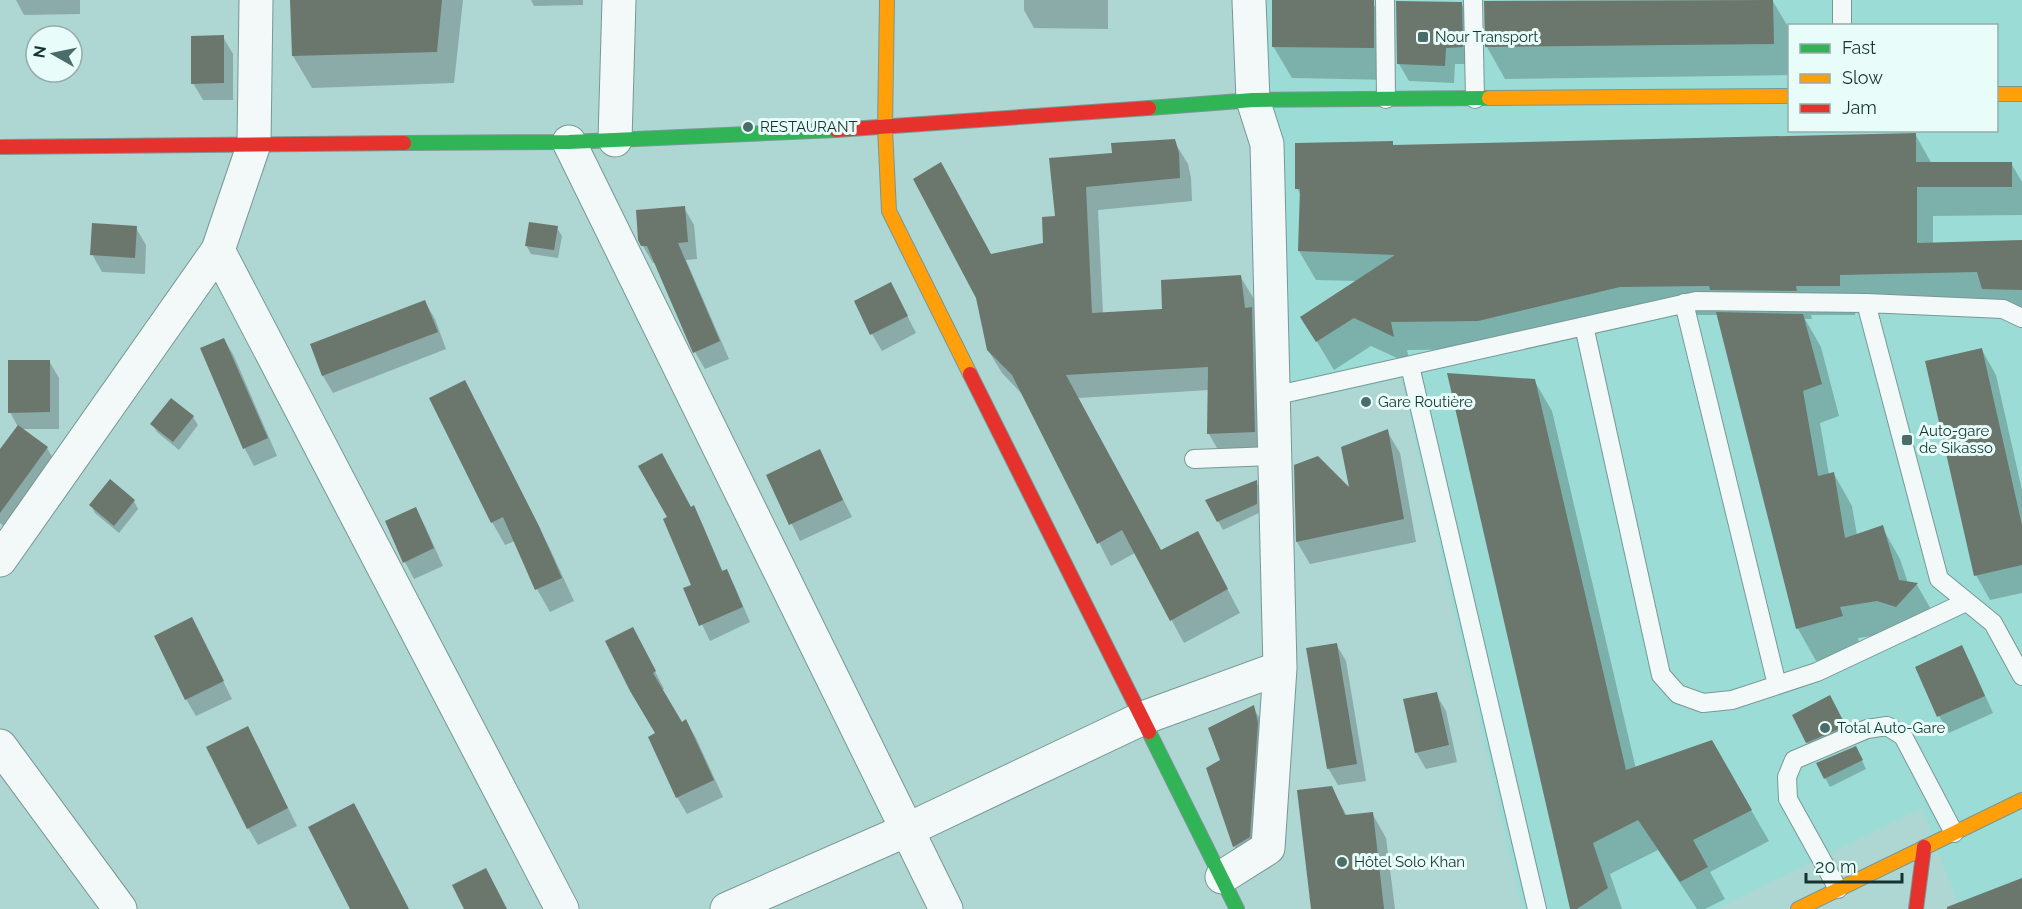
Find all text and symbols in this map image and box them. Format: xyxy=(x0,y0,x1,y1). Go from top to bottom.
north arrow xyxy=(24,24,84,84)
legend xyxy=(1788,24,1998,132)
place label: Nour Transport xyxy=(1435,28,1538,46)
marker: Nour Transport xyxy=(1416,30,1430,44)
text: Fast xyxy=(1842,37,1876,58)
text: N xyxy=(29,44,50,59)
text: Slow xyxy=(1842,67,1883,88)
text: Jam xyxy=(1842,97,1877,118)
place label: RESTAURANT xyxy=(760,118,858,136)
marker: RESTAURANT xyxy=(741,120,755,134)
place label: Gare Routière xyxy=(1378,393,1473,411)
marker: Gare Routière xyxy=(1359,395,1373,409)
place label: Auto-gare de Sikasso xyxy=(1919,422,1993,457)
marker: Auto-gare de Sikasso xyxy=(1900,433,1914,447)
place label: Total Auto-Gare xyxy=(1837,719,1945,737)
marker: Total Auto-Gare xyxy=(1818,721,1832,735)
scale bar xyxy=(1806,846,1902,884)
place label: Hôtel Solo Khan xyxy=(1354,853,1465,871)
marker: Hôtel Solo Khan xyxy=(1335,855,1349,869)
text: 20 m xyxy=(1815,856,1857,877)

